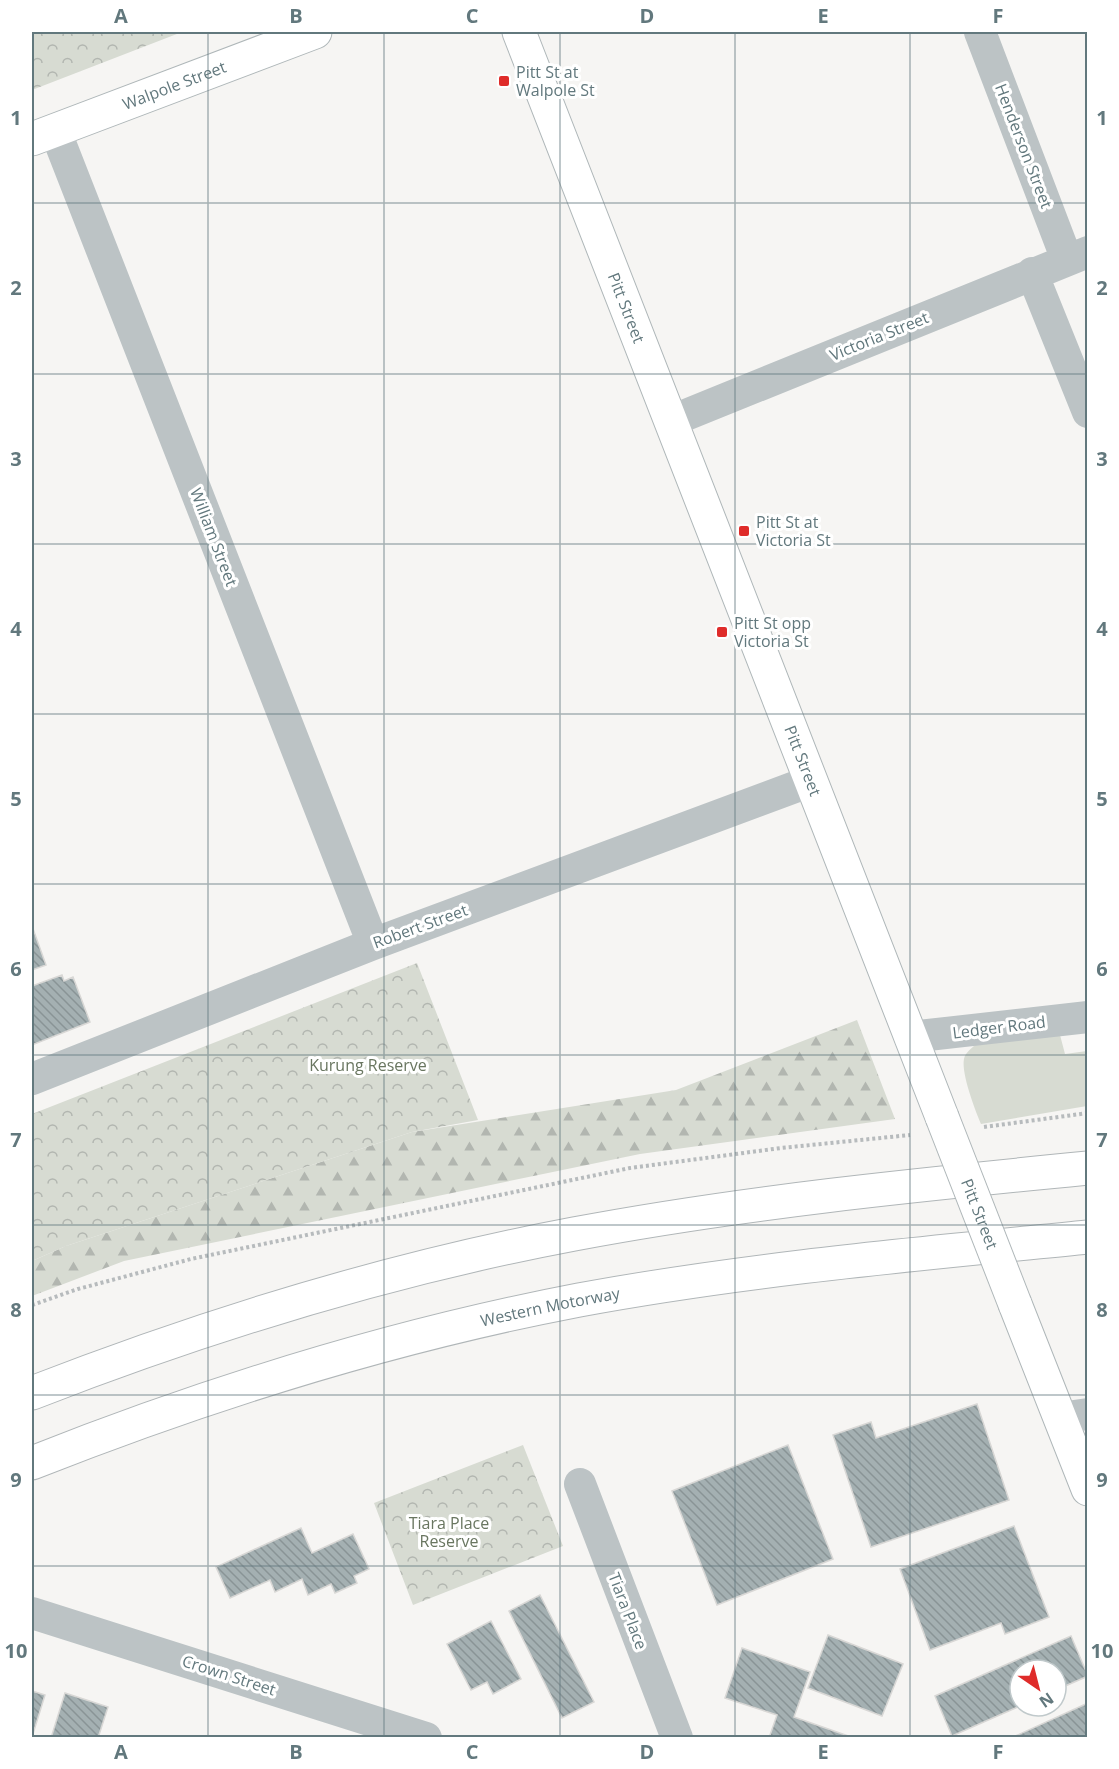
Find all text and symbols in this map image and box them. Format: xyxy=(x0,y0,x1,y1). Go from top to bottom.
text: A xyxy=(114,2,128,29)
text: B xyxy=(289,2,303,29)
text: C xyxy=(466,2,479,29)
text: D xyxy=(640,2,654,29)
text: E xyxy=(817,2,829,29)
text: F xyxy=(993,2,1003,29)
street label: Walpole Street xyxy=(119,56,229,115)
place label: Pitt St at Walpole St xyxy=(516,61,595,101)
marker: Pitt St at Walpole St xyxy=(497,74,511,88)
street label: Henderson Street xyxy=(990,81,1058,212)
text: 1 xyxy=(10,104,22,131)
text: 1 xyxy=(1096,104,1108,131)
street label: Pitt Street xyxy=(603,269,650,346)
text: 2 xyxy=(10,274,22,301)
text: 2 xyxy=(1096,274,1108,301)
street label: Victoria Street xyxy=(826,306,932,366)
text: 3 xyxy=(10,445,22,472)
text: 3 xyxy=(1096,445,1108,472)
street label: William Street xyxy=(185,485,243,590)
place label: Pitt St at Victoria St xyxy=(756,511,831,551)
marker: Pitt St at Victoria St xyxy=(737,524,751,538)
place label: Pitt St opp Victoria St xyxy=(734,612,811,652)
text: 4 xyxy=(10,615,22,642)
text: 4 xyxy=(1096,615,1108,642)
marker: Pitt St opp Victoria St xyxy=(715,625,729,639)
street label: Pitt Street xyxy=(779,722,827,799)
text: 5 xyxy=(10,785,22,812)
text: 5 xyxy=(1096,785,1108,812)
street label: Robert Street xyxy=(370,899,471,953)
text: 6 xyxy=(10,955,22,982)
text: 6 xyxy=(1096,955,1108,982)
street label: Ledger Road xyxy=(951,1010,1047,1044)
park label: Kurung Reserve xyxy=(309,1054,427,1076)
text: 7 xyxy=(10,1126,22,1153)
text: 7 xyxy=(1096,1126,1108,1153)
street label: Pitt Street xyxy=(956,1175,1004,1253)
street label: Western Motorway xyxy=(478,1282,622,1332)
text: 8 xyxy=(10,1296,22,1323)
text: 8 xyxy=(1096,1296,1108,1323)
text: 9 xyxy=(10,1466,22,1493)
text: 9 xyxy=(1096,1466,1108,1493)
park label: Tiara Place Reserve xyxy=(409,1512,489,1552)
street label: Tiara Place xyxy=(603,1569,653,1653)
text: 10 xyxy=(5,1637,27,1664)
text: 10 xyxy=(1091,1637,1113,1664)
street label: Crown Street xyxy=(179,1650,279,1701)
north arrow xyxy=(1008,1658,1068,1718)
text: N xyxy=(1035,1688,1058,1713)
text: A xyxy=(114,1738,128,1765)
text: B xyxy=(289,1738,303,1765)
text: C xyxy=(466,1738,479,1765)
text: D xyxy=(640,1738,654,1765)
text: E xyxy=(817,1738,829,1765)
text: F xyxy=(993,1738,1003,1765)

